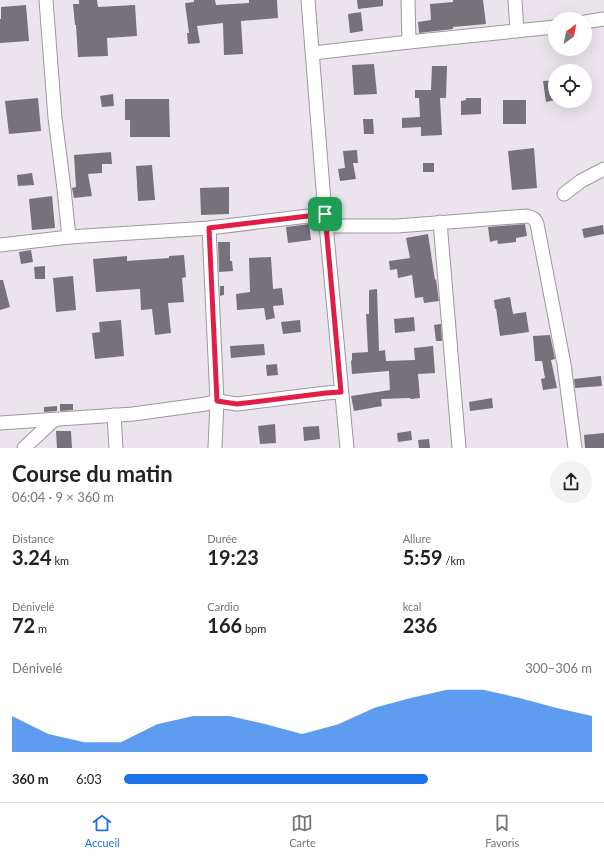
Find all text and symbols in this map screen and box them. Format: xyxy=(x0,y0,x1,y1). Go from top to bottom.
north arrow xyxy=(548,12,592,56)
map controls xyxy=(548,12,592,108)
button: locate xyxy=(548,64,592,108)
pin xyxy=(308,197,342,231)
icon: arrive xyxy=(314,203,336,225)
text: Course du matin xyxy=(12,460,173,487)
button: share xyxy=(550,461,592,503)
text: 06:04 · 9 × 360 m xyxy=(12,489,114,505)
text: Distance xyxy=(12,532,54,545)
text: Durée xyxy=(207,532,237,545)
text: Allure xyxy=(403,532,431,545)
text: 3.24 xyxy=(12,545,52,569)
text: 19:23 xyxy=(207,545,259,569)
text: 5:59 xyxy=(403,545,443,569)
text: km xyxy=(52,554,69,567)
text: /km xyxy=(443,554,465,567)
text: Dénivelé xyxy=(12,600,55,613)
text: Cardio xyxy=(207,600,239,613)
text: kcal xyxy=(403,600,421,613)
text: 72 xyxy=(12,613,35,637)
text: 166 xyxy=(207,613,242,637)
text: 236 xyxy=(403,613,437,637)
text: m xyxy=(35,622,47,635)
text: bpm xyxy=(242,622,266,635)
text: Dénivelé xyxy=(12,660,62,676)
text: 300–306 m xyxy=(525,660,592,676)
text: 360 m xyxy=(12,771,49,787)
text: 6:03 xyxy=(76,771,102,787)
tab: Accueil xyxy=(85,812,120,849)
tab: Carte xyxy=(289,812,316,849)
tab: Favoris xyxy=(485,812,519,849)

